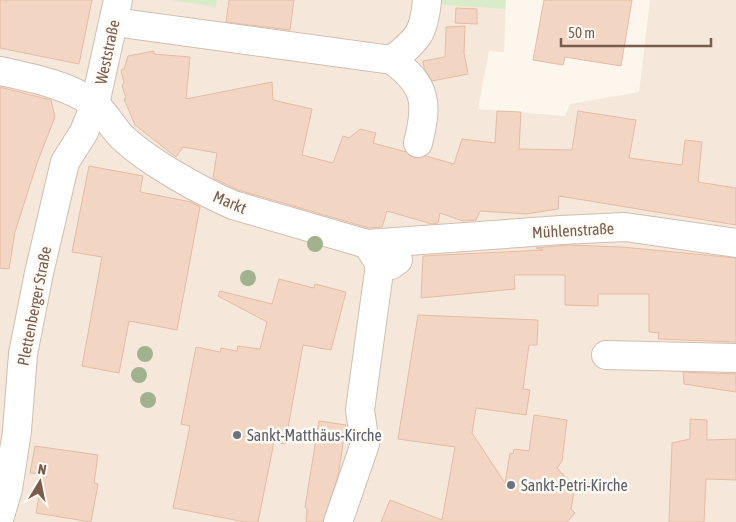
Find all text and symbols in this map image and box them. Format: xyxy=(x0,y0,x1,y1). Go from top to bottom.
scale bar xyxy=(561,15,711,47)
street label: Weststraße xyxy=(91,18,123,86)
text: 50 m xyxy=(568,24,595,41)
street label: Markt xyxy=(211,187,250,217)
street label: Mühlenstraße xyxy=(531,219,615,241)
street label: Plettenberger Straße xyxy=(14,245,55,367)
place label: Sankt-Matthäus-Kirche xyxy=(247,426,382,444)
marker: Sankt-Matthäus-Kirche xyxy=(231,429,243,441)
north arrow xyxy=(15,457,65,507)
text: N xyxy=(37,461,48,478)
place label: Sankt-Petri-Kirche xyxy=(521,476,628,494)
marker: Sankt-Petri-Kirche xyxy=(505,479,517,491)

